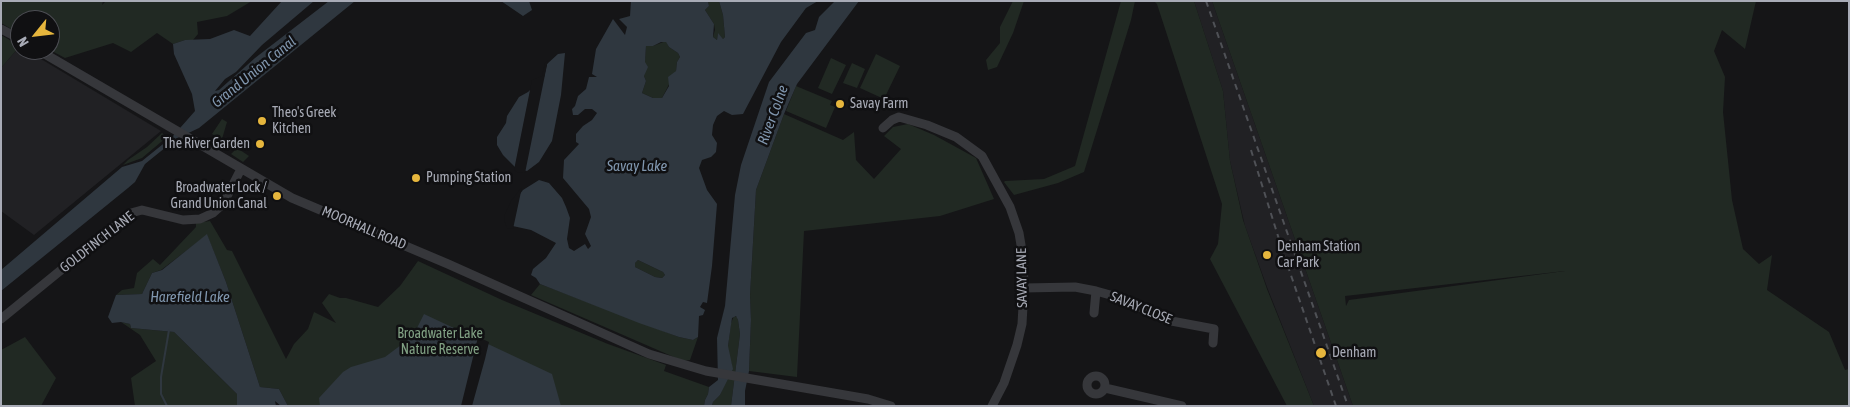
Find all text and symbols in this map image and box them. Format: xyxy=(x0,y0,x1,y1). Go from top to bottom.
north arrow xyxy=(10,10,60,60)
water label: Grand Union Canal xyxy=(208,33,300,111)
text: N xyxy=(14,34,32,49)
water label: River Colne xyxy=(754,83,792,147)
place label: Savay Farm xyxy=(850,96,908,112)
marker: Savay Farm xyxy=(834,98,846,110)
place label: Theo's Greek Kitchen xyxy=(272,105,336,138)
marker: Theo's Greek Kitchen xyxy=(256,115,268,127)
place label: The River Garden xyxy=(163,136,250,152)
marker: The River Garden xyxy=(254,138,266,150)
water label: Savay Lake xyxy=(607,157,667,175)
place label: Pumping Station xyxy=(426,170,511,186)
marker: Pumping Station xyxy=(410,172,422,184)
place label: Broadwater Lock / Grand Union Canal xyxy=(170,180,267,212)
marker: Broadwater Lock / Grand Union Canal xyxy=(271,190,283,202)
street label: MOORHALL ROAD xyxy=(319,203,409,253)
street label: GOLDFINCH LANE xyxy=(57,208,137,276)
place label: Denham Station Car Park xyxy=(1277,239,1360,272)
street label: SAVAY LANE xyxy=(1013,248,1031,308)
marker: Denham Station Car Park xyxy=(1261,249,1273,261)
water label: Harefield Lake xyxy=(150,288,230,306)
street label: SAVAY CLOSE xyxy=(1108,288,1174,328)
park label: Broadwater Lake Nature Reserve xyxy=(397,326,483,358)
place label: Denham xyxy=(1332,345,1376,361)
marker: Denham xyxy=(1314,346,1328,360)

